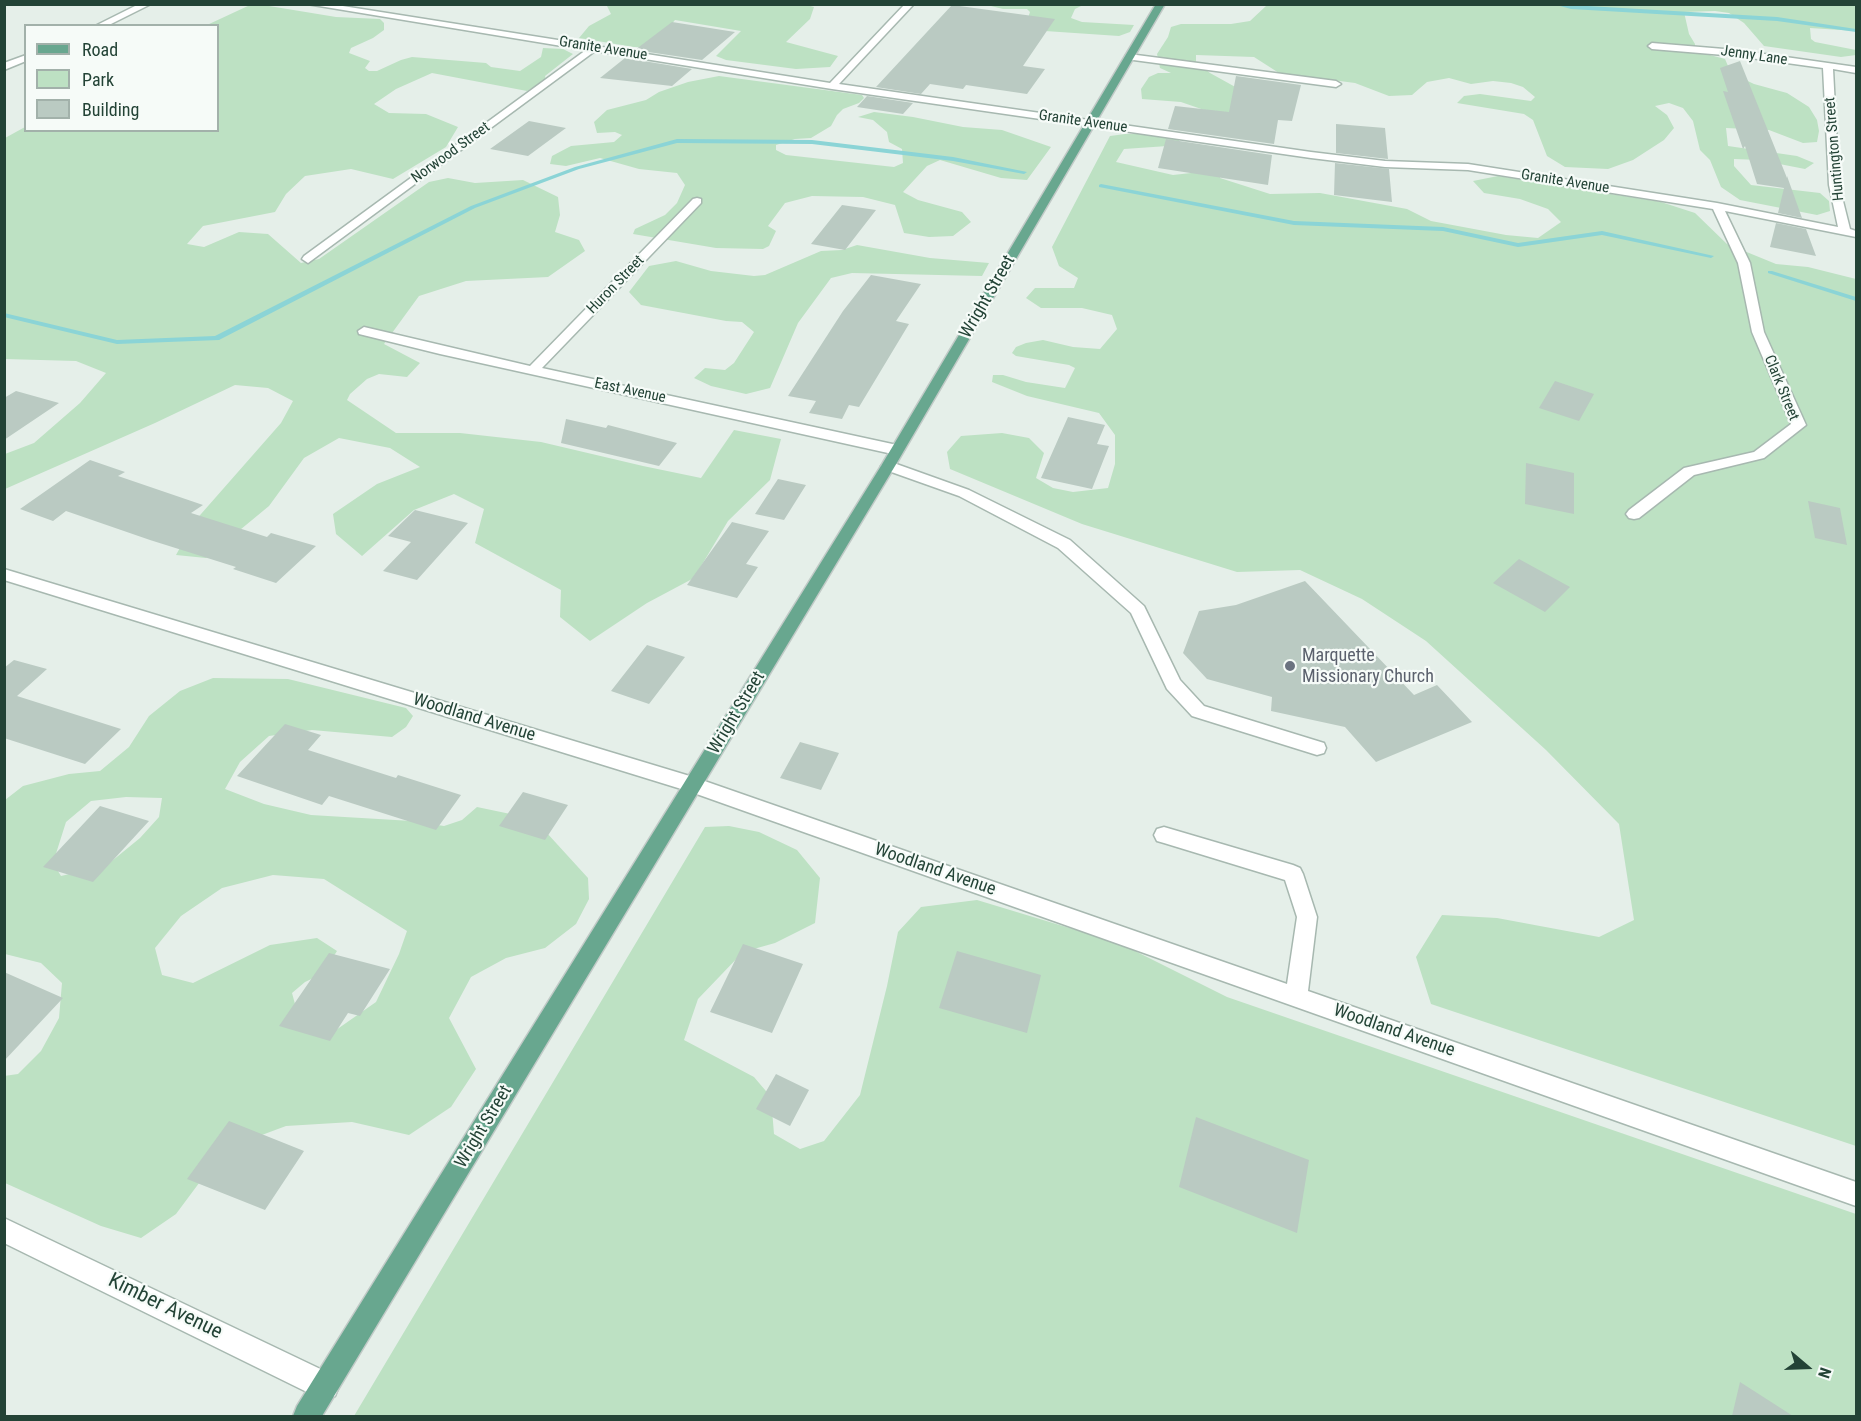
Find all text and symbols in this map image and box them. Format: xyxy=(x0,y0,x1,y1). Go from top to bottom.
legend xyxy=(24,24,219,132)
street label: Granite Avenue xyxy=(558,33,648,65)
text: Road xyxy=(82,39,118,60)
street label: Jenny Lane xyxy=(1720,42,1788,70)
text: Park xyxy=(82,69,114,90)
street label: Huntington Street xyxy=(1822,96,1848,202)
text: Building xyxy=(82,99,139,120)
street label: Granite Avenue xyxy=(1038,107,1128,137)
street label: Norwood Street xyxy=(408,119,494,187)
street label: Granite Avenue xyxy=(1520,166,1610,198)
street label: Huron Street xyxy=(584,252,648,318)
street label: Wright Street xyxy=(956,252,1020,342)
street label: Clark Street xyxy=(1760,353,1802,423)
street label: East Avenue xyxy=(593,375,667,407)
place label: Marquette Missionary Church xyxy=(1302,645,1434,688)
marker: Marquette Missionary Church xyxy=(1283,659,1297,673)
street label: Wright Street xyxy=(704,668,770,758)
street label: Woodland Avenue xyxy=(410,689,538,747)
street label: Woodland Avenue xyxy=(872,839,998,901)
street label: Woodland Avenue xyxy=(1331,1000,1457,1062)
street label: Wright Street xyxy=(451,1082,517,1172)
street label: Kimber Avenue xyxy=(104,1269,226,1345)
north arrow xyxy=(1777,1337,1837,1397)
text: N xyxy=(1814,1365,1835,1381)

